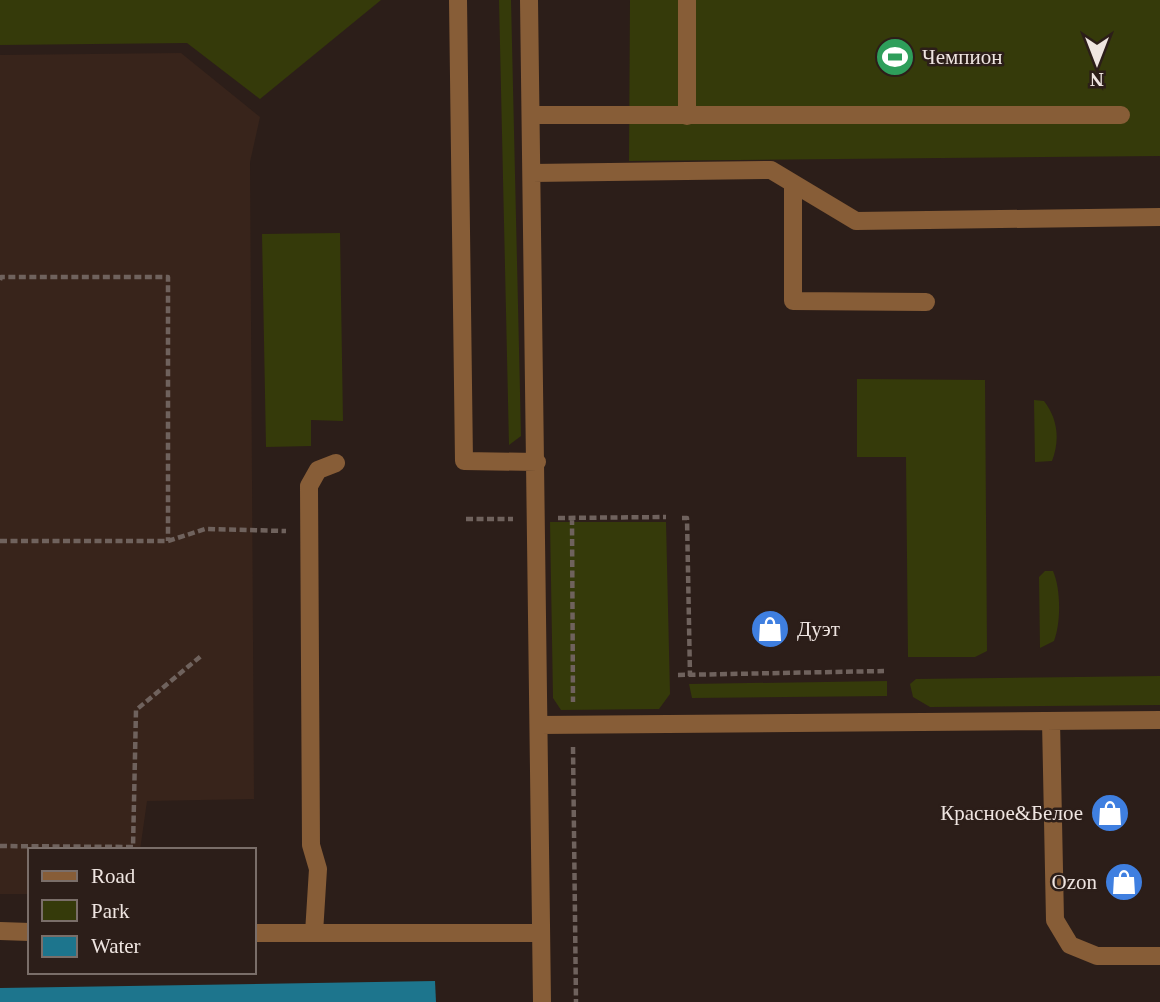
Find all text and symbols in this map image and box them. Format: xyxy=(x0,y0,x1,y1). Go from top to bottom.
north arrow xyxy=(1062,28,1132,98)
sports icon: Чемпион xyxy=(874,36,916,78)
place label: Чемпион xyxy=(922,45,1002,69)
text: N xyxy=(1090,69,1104,90)
shop icon: Дуэт xyxy=(749,608,791,650)
place label: Дуэт xyxy=(797,617,840,641)
shop icon: Красное&Белое xyxy=(1089,792,1131,834)
place label: Красное&Белое xyxy=(940,801,1083,825)
legend xyxy=(28,848,256,974)
shop icon: Ozon xyxy=(1103,861,1145,903)
text: Road xyxy=(91,864,136,888)
place label: Ozon xyxy=(1052,870,1097,894)
text: Park xyxy=(91,899,130,923)
text: Water xyxy=(91,934,141,958)

